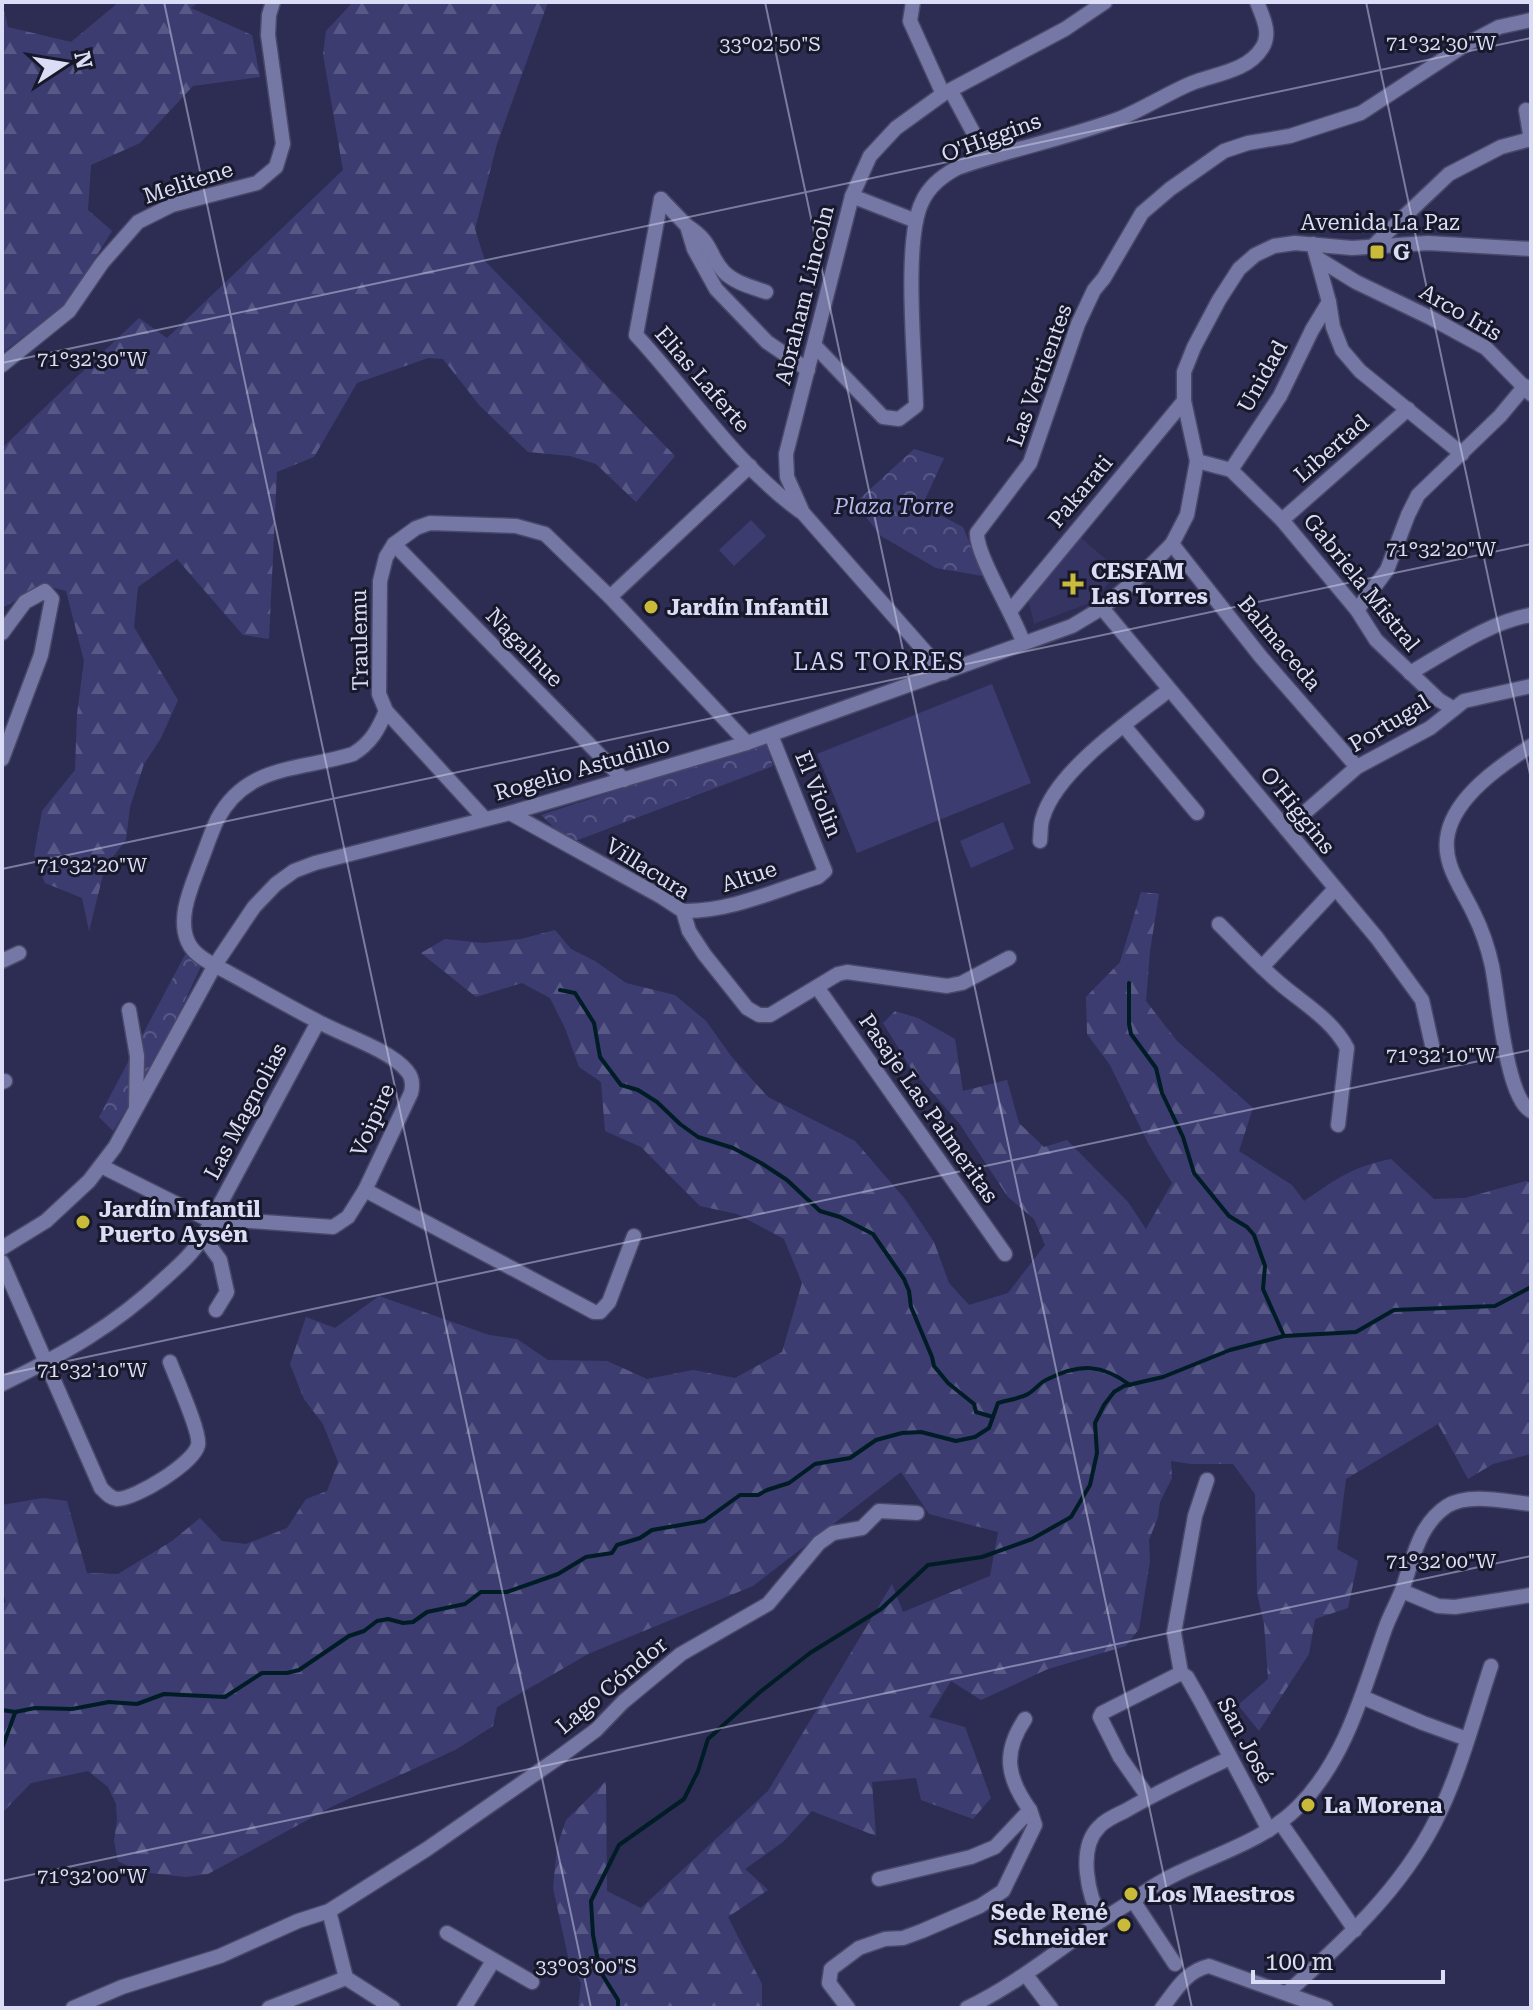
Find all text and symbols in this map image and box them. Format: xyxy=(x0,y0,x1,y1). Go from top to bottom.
north arrow xyxy=(24,24,104,104)
text: 71°32'30"W xyxy=(1386,31,1497,55)
text: 33°02'50"S xyxy=(719,32,821,56)
text: N xyxy=(69,49,97,71)
street label: O'Higgins xyxy=(938,108,1044,167)
street label: Melitene xyxy=(140,156,236,209)
street label: Abraham Lincoln xyxy=(770,203,839,387)
street label: Avenida La Paz xyxy=(1300,210,1460,235)
place label: G xyxy=(1393,240,1410,265)
marker: G xyxy=(1368,243,1386,261)
street label: Arco Iris xyxy=(1415,279,1506,346)
street label: Las Vertientes xyxy=(1002,301,1077,450)
street label: Elias Laferte xyxy=(650,321,755,437)
street label: Unidad xyxy=(1233,336,1292,417)
text: 71°32'30"W xyxy=(37,347,148,371)
street label: Libertad xyxy=(1289,409,1374,487)
street label: Pakarati xyxy=(1043,450,1118,532)
park label: Plaza Torre xyxy=(833,494,954,519)
street label: Gabriela Mistral xyxy=(1298,508,1425,656)
text: 71°32'20"W xyxy=(1386,537,1497,561)
place label: CESFAM Las Torres xyxy=(1091,559,1208,609)
marker: CESFAM Las Torres xyxy=(1062,573,1084,595)
street label: Traulemu xyxy=(346,589,373,691)
street label: Balmaceda xyxy=(1233,591,1326,696)
place label: Jardín Infantil xyxy=(667,595,828,620)
marker: Jardín Infantil xyxy=(642,598,660,616)
street label: Nagalhue xyxy=(481,603,568,692)
district label: LAS TORRES xyxy=(793,648,965,676)
street label: Portugal xyxy=(1345,690,1434,757)
street label: Rogelio Astudillo xyxy=(492,731,673,805)
street label: El Violin xyxy=(790,748,847,841)
street label: O'Higgins xyxy=(1255,762,1340,859)
street label: Villacura xyxy=(601,833,694,904)
text: 71°32'20"W xyxy=(37,853,148,877)
street label: Altue xyxy=(718,856,780,897)
street label: Pasaje Las Palmeritas xyxy=(854,1009,1003,1207)
street label: Las Magnolias xyxy=(199,1039,292,1184)
text: 71°32'10"W xyxy=(1386,1043,1497,1067)
street label: Voipire xyxy=(345,1080,400,1160)
place label: Jardín Infantil Puerto Aysén xyxy=(99,1197,260,1247)
marker: Jardín Infantil Puerto Aysén xyxy=(74,1213,92,1231)
text: 71°32'10"W xyxy=(37,1358,148,1382)
text: 71°32'00"W xyxy=(1386,1549,1497,1573)
street label: Lago Cóndor xyxy=(551,1632,672,1739)
street label: San José xyxy=(1213,1693,1279,1787)
place label: La Morena xyxy=(1324,1793,1443,1818)
marker: La Morena xyxy=(1299,1796,1317,1814)
text: 71°32'00"W xyxy=(37,1864,148,1888)
place label: Los Maestros xyxy=(1147,1882,1295,1907)
marker: Los Maestros xyxy=(1122,1885,1140,1903)
place label: Sede René Schneider xyxy=(991,1900,1108,1950)
marker: Sede René Schneider xyxy=(1115,1916,1133,1934)
scale bar xyxy=(1253,1934,1443,1984)
text: 100 m xyxy=(1265,1948,1333,1976)
text: 33°03'00"S xyxy=(535,1954,637,1978)

